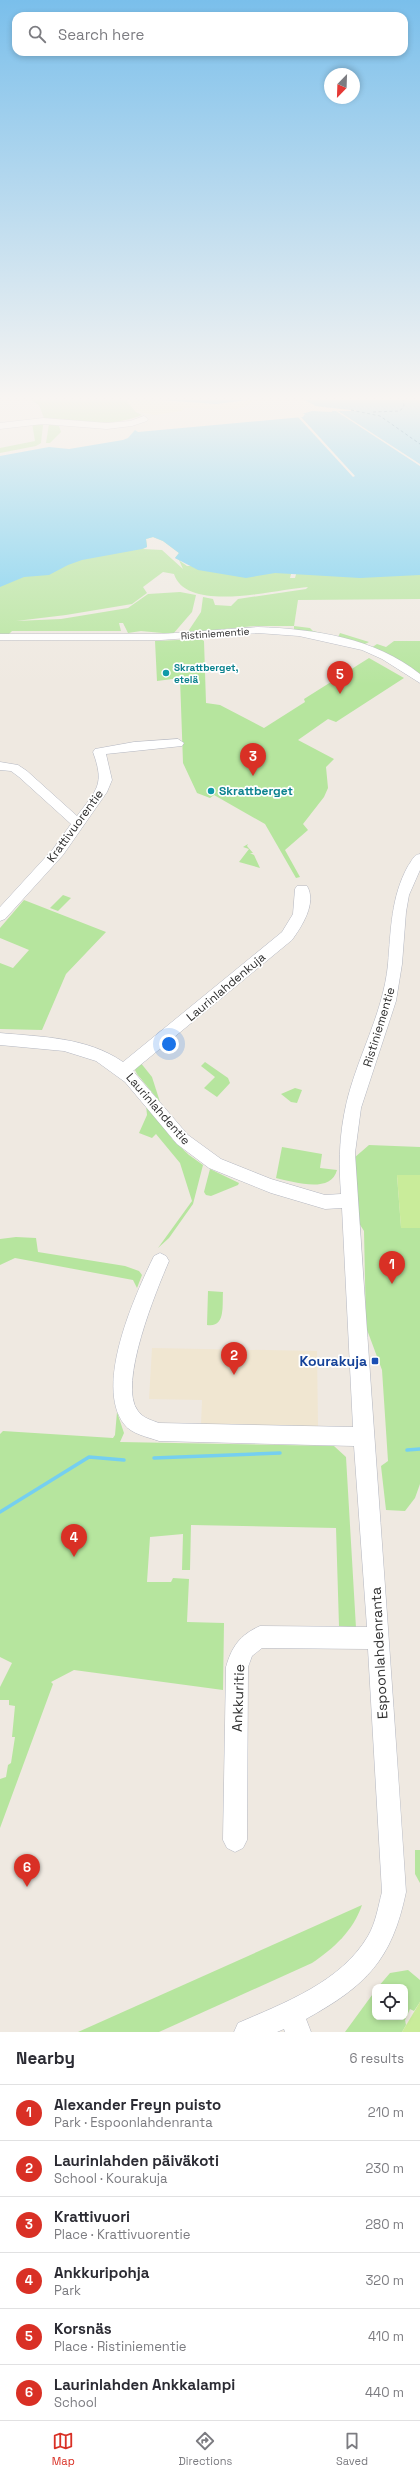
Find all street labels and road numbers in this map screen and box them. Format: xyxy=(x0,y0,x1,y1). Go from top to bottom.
street label: Ristiniementie xyxy=(180,625,250,642)
street label: Krattivuorentie xyxy=(43,786,107,866)
street label: Laurinlahdenkuja xyxy=(183,949,269,1025)
street label: Ristiniementie xyxy=(359,985,399,1069)
street label: Laurinlahdentie xyxy=(122,1070,194,1148)
street label: Espoonlahdenranta xyxy=(367,1587,391,1719)
street label: Ankkuritie xyxy=(228,1664,248,1732)

